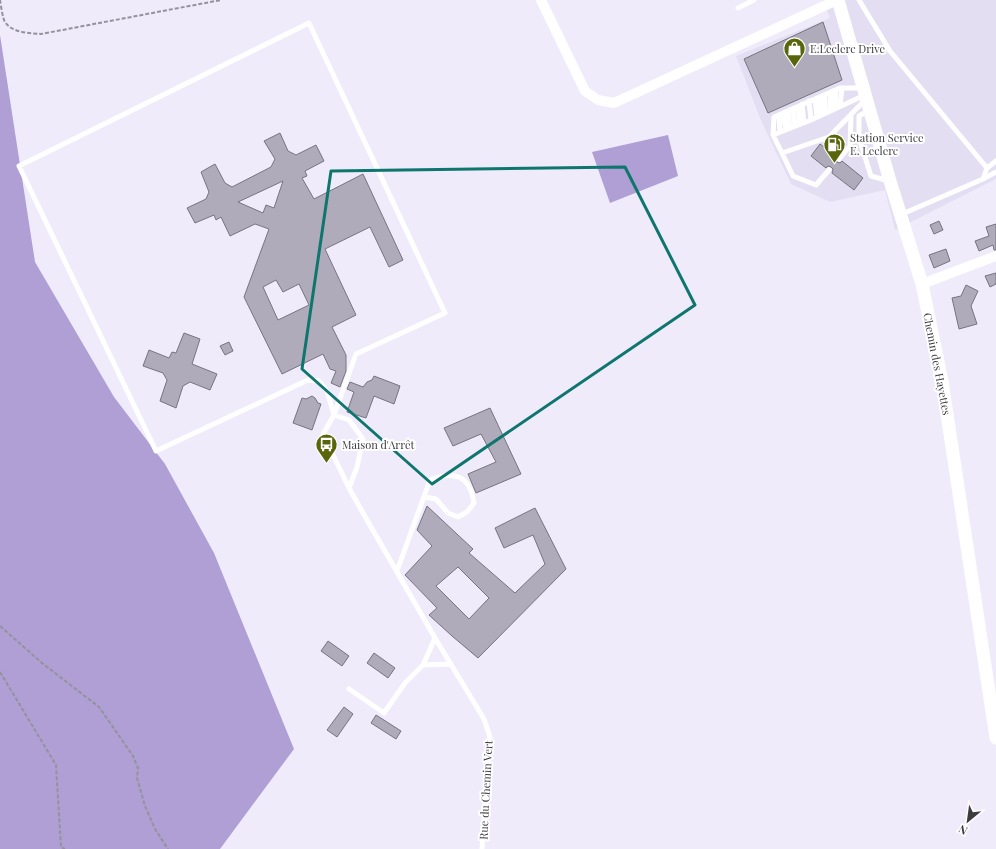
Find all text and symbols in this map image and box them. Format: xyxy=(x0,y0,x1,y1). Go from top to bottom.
shop icon: E.Leclerc Drive xyxy=(781,36,807,69)
place label: E.Leclerc Drive xyxy=(810,41,886,56)
place label: Station Service E. Leclerc xyxy=(850,130,924,158)
fuel station icon: Station Service E. Leclerc xyxy=(821,131,847,164)
street label: Chemin des Hayettes xyxy=(920,311,955,416)
bus stop icon: Maison d'Arrêt xyxy=(314,432,340,465)
place label: Maison d'Arrêt xyxy=(342,437,414,452)
street label: Rue du Chemin Vert xyxy=(475,740,496,840)
north arrow xyxy=(948,801,988,841)
text: N xyxy=(956,822,970,839)

